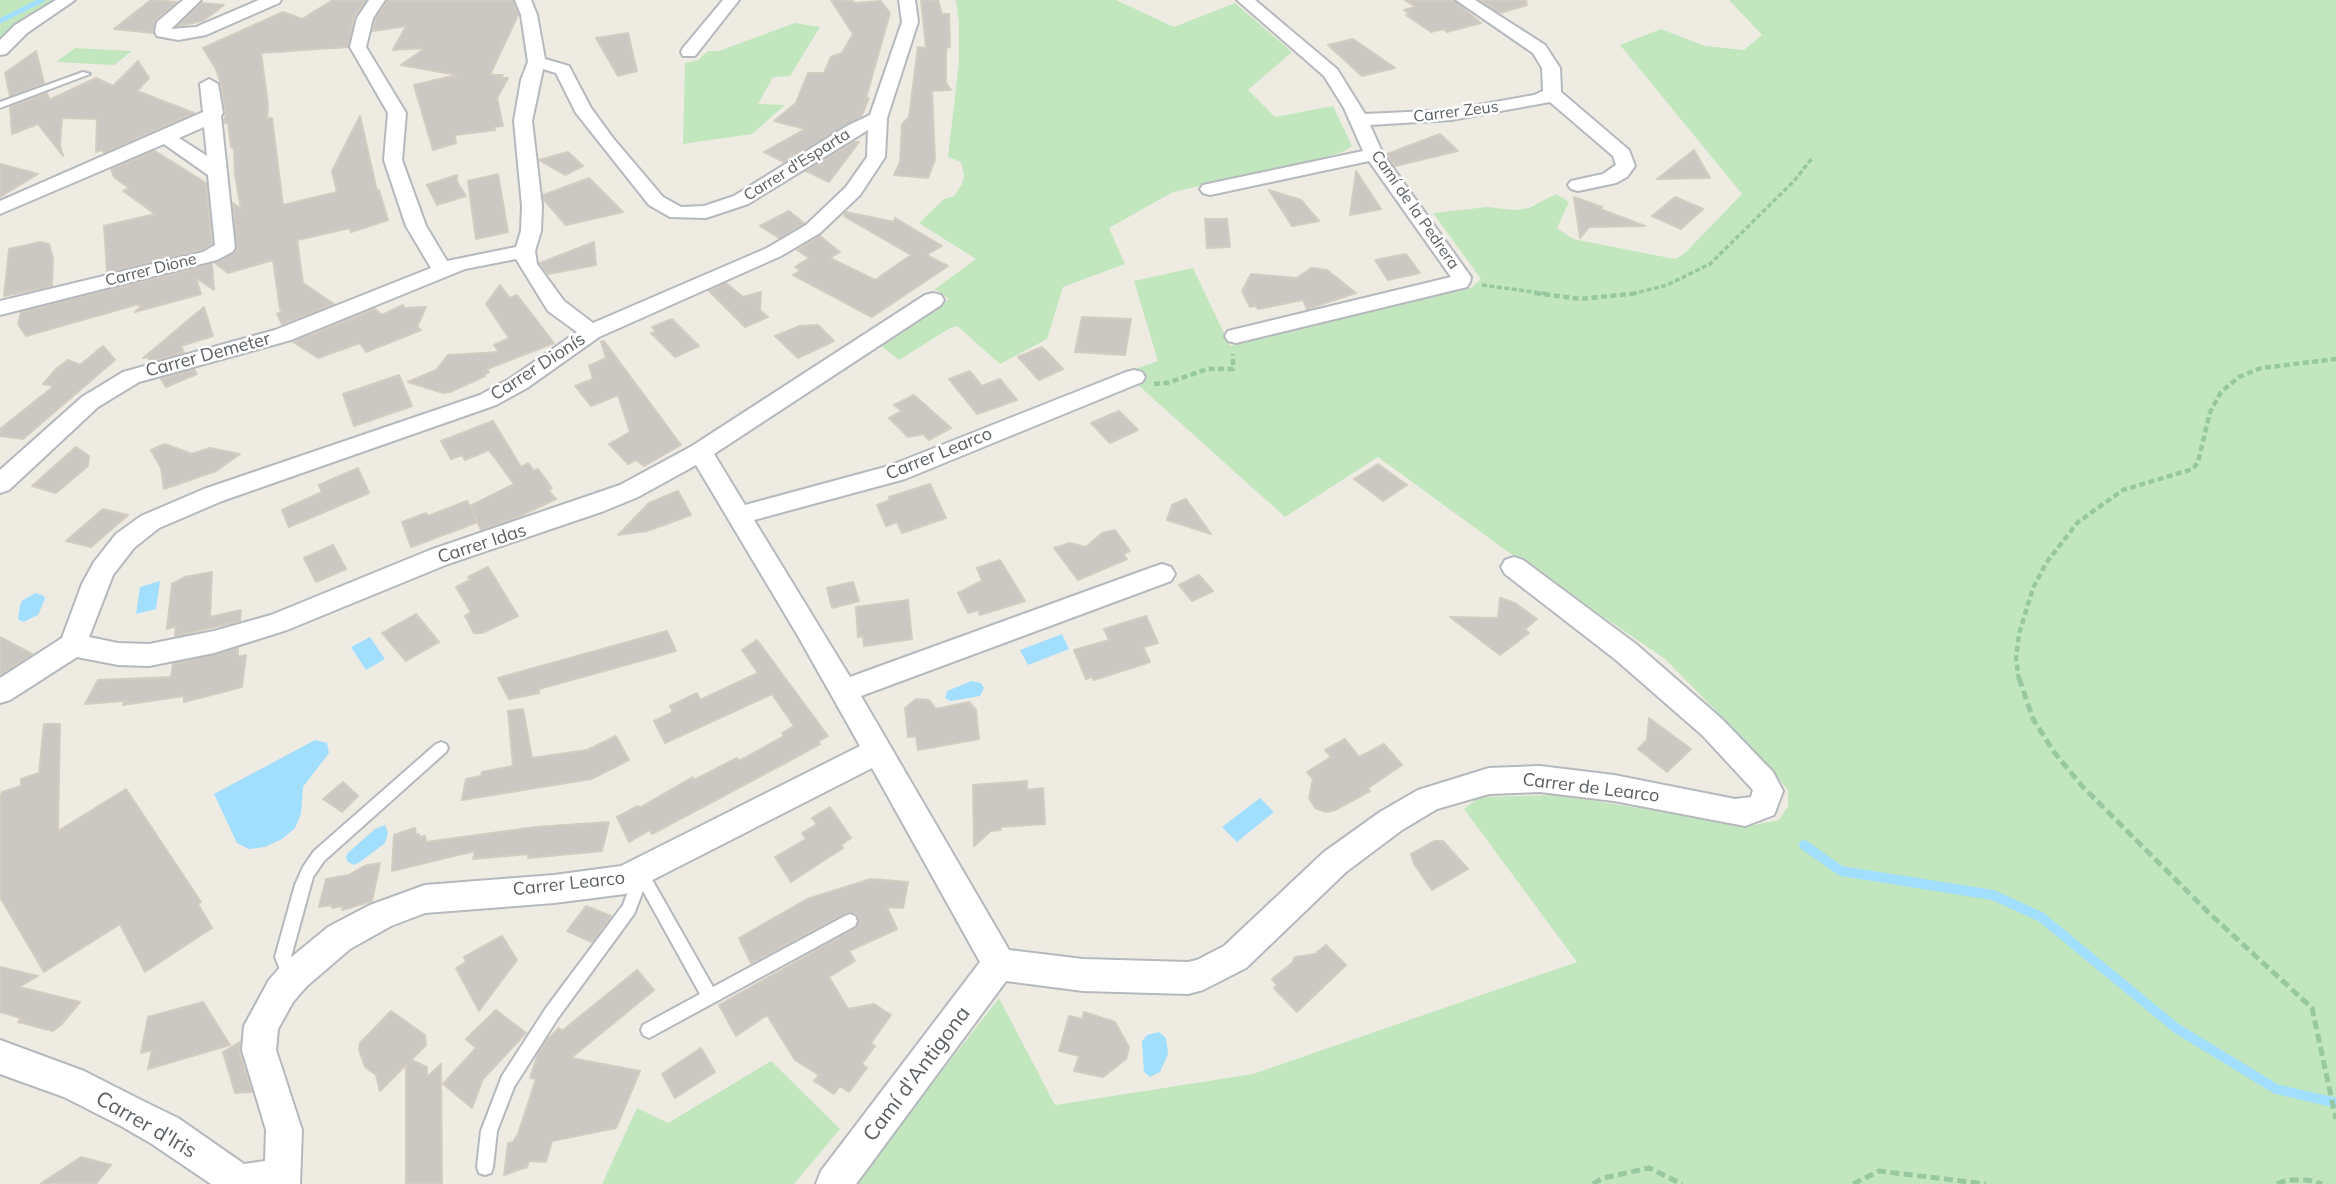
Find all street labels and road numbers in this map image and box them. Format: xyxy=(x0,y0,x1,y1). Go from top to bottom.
street label: Carrer Zeus xyxy=(1412,97,1500,127)
street label: Carrer d'Esparta xyxy=(740,125,854,205)
street label: Camí de la Pedrera xyxy=(1367,147,1463,273)
street label: Carrer Dione xyxy=(103,249,199,291)
street label: Carrer Demeter xyxy=(143,328,273,382)
street label: Carrer Dionís xyxy=(487,328,589,406)
street label: Carrer Learco xyxy=(883,423,995,485)
street label: Carrer Idas xyxy=(435,520,529,568)
street label: Carrer de Learco xyxy=(1521,769,1661,807)
street label: Carrer Learco xyxy=(512,867,626,901)
street label: Camí d'Antigona xyxy=(858,1002,976,1146)
street label: Carrer d'Iris xyxy=(91,1086,201,1164)

